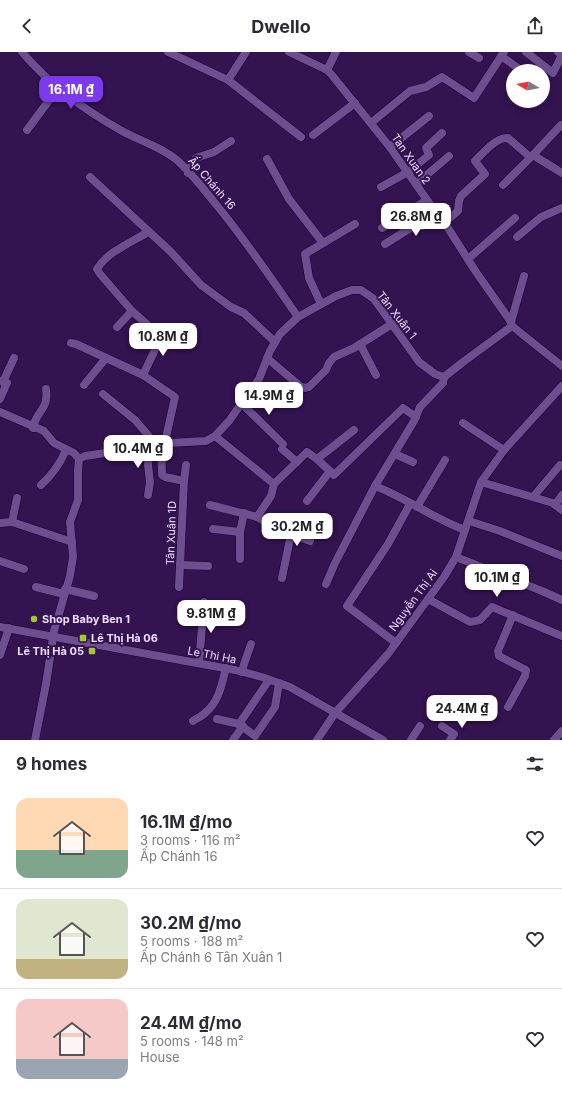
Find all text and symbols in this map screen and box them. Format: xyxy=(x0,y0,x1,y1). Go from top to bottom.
icon: back xyxy=(16,15,38,37)
icon: share xyxy=(524,15,546,37)
text: Dwello xyxy=(251,16,311,37)
north arrow xyxy=(506,64,550,108)
map controls xyxy=(506,64,550,108)
pin: 16.1M ₫ xyxy=(34,76,108,110)
text: 16.1M ₫ xyxy=(48,81,94,97)
street label: Tan Xuan 2 xyxy=(388,131,434,187)
street label: Ấp Chánh 16 xyxy=(185,153,240,212)
pin: 26.8M ₫ xyxy=(379,203,453,237)
text: 26.8M ₫ xyxy=(390,208,442,224)
street label: Tân Xuân 1 xyxy=(374,288,420,342)
pin: 10.8M ₫ xyxy=(126,323,200,357)
text: 10.8M ₫ xyxy=(138,328,188,344)
pin: 14.9M ₫ xyxy=(232,382,306,416)
text: 14.9M ₫ xyxy=(244,387,294,403)
pin: 10.4M ₫ xyxy=(101,435,175,469)
text: 10.4M ₫ xyxy=(113,440,163,456)
street label: Tân Xuân 1D xyxy=(163,501,179,565)
pin: 30.2M ₫ xyxy=(260,513,334,547)
text: 30.2M ₫ xyxy=(271,518,323,534)
pin: 10.1M ₫ xyxy=(460,564,534,598)
street label: Nguyễn Thị Ai xyxy=(385,566,440,634)
text: 10.1M ₫ xyxy=(474,569,520,585)
pin: 9.81M ₫ xyxy=(174,600,248,634)
text: 9.81M ₫ xyxy=(186,605,236,621)
place label: Shop Baby Ben 1 xyxy=(42,612,130,626)
marker: Shop Baby Ben 1 xyxy=(29,614,39,624)
place label: Lê Thị Hà 06 xyxy=(91,631,158,645)
marker: Lê Thị Hà 06 xyxy=(78,633,88,643)
street label: Le Thi Ha xyxy=(186,643,238,667)
place label: Lê Thị Hà 05 xyxy=(17,644,84,658)
marker: Lê Thị Hà 05 xyxy=(87,646,97,656)
pin: 24.4M ₫ xyxy=(425,695,499,729)
text: 24.4M ₫ xyxy=(436,700,488,716)
icon: filters xyxy=(524,753,546,775)
text: 9 homes xyxy=(16,754,87,774)
text: 16.1M ₫/mo xyxy=(140,812,232,832)
icon: home xyxy=(48,814,96,862)
icon: heart xyxy=(524,827,546,849)
text: 3 rooms · 116 m² xyxy=(140,832,241,848)
text: Ấp Chánh 16 xyxy=(140,848,217,864)
text: 30.2M ₫/mo xyxy=(140,913,241,933)
icon: home xyxy=(48,915,96,963)
icon: heart xyxy=(524,928,546,950)
text: 5 rooms · 188 m² xyxy=(140,933,243,949)
text: Ấp Chánh 6 Tân Xuân 1 xyxy=(140,949,282,965)
text: 24.4M ₫/mo xyxy=(140,1013,242,1033)
icon: home xyxy=(48,1015,96,1063)
icon: heart xyxy=(524,1028,546,1050)
text: 5 rooms · 148 m² xyxy=(140,1033,244,1049)
text: House xyxy=(140,1049,180,1065)

